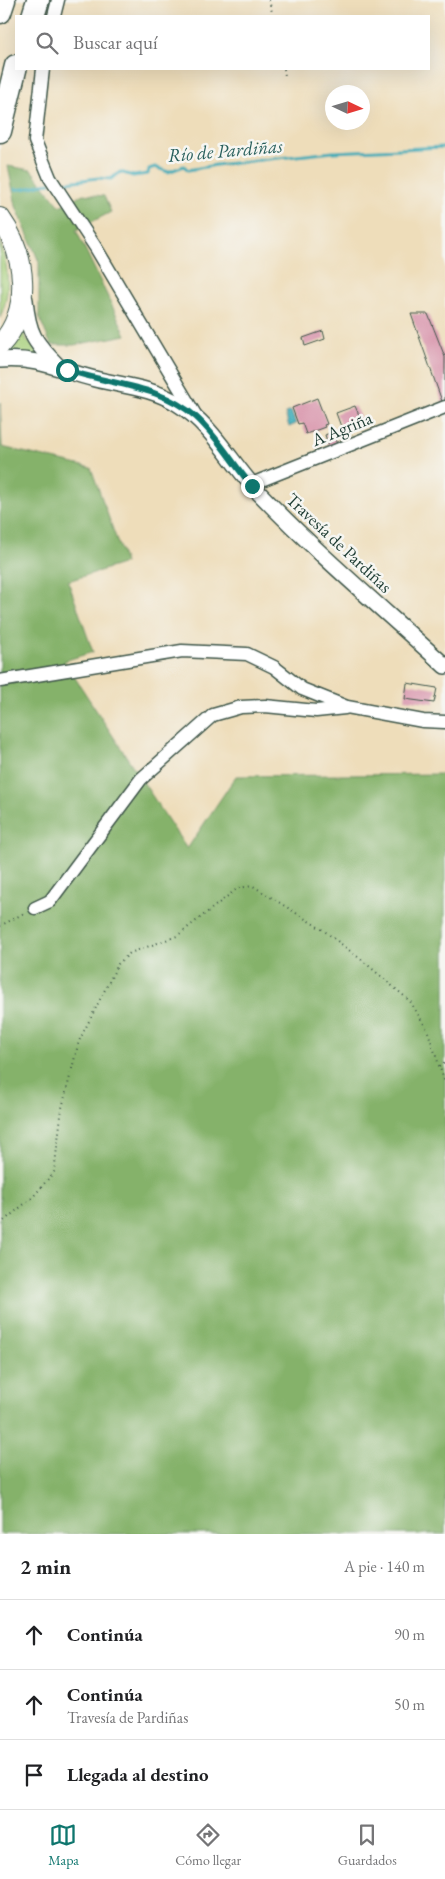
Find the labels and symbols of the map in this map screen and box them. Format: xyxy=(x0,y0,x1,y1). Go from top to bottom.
north arrow xyxy=(325,85,370,130)
water label: Río de Pardiñas xyxy=(167,133,284,168)
route start xyxy=(56,359,79,382)
street label: A Agriña xyxy=(307,406,376,451)
route end xyxy=(241,475,264,498)
street label: Travesía de Pardiñas xyxy=(282,488,397,598)

